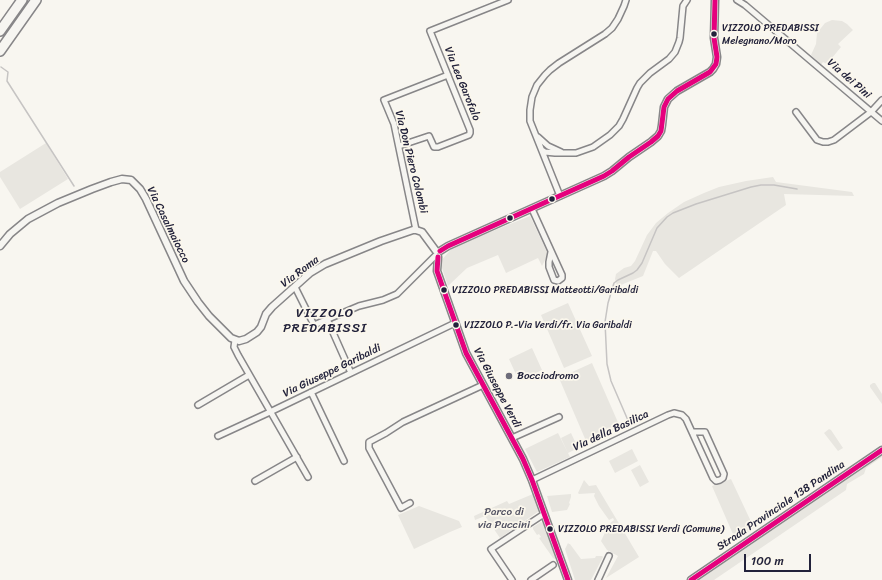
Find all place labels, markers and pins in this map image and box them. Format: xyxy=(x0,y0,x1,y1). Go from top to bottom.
place label: VIZZOLO PREDABISSI Melegnano/Moro xyxy=(722,22,819,46)
marker: VIZZOLO PREDABISSI Melegnano/Moro xyxy=(709,29,719,39)
unlabelled marker xyxy=(547,194,557,204)
unlabelled marker xyxy=(505,213,515,223)
place label: VIZZOLO PREDABISSI Matteotti/Garibaldi xyxy=(452,284,638,296)
marker: VIZZOLO PREDABISSI Matteotti/Garibaldi xyxy=(439,285,449,295)
place label: VIZZOLO P.-Via Verdi/fr. Via Garibaldi xyxy=(464,319,632,331)
marker: VIZZOLO P.-Via Verdi/fr. Via Garibaldi xyxy=(451,320,461,330)
place label: Bocciodromo xyxy=(517,369,579,383)
marker: Bocciodromo xyxy=(504,371,514,381)
place label: VIZZOLO PREDABISSI Verdi (Comune) xyxy=(558,523,724,535)
marker: VIZZOLO PREDABISSI Verdi (Comune) xyxy=(545,524,555,534)

